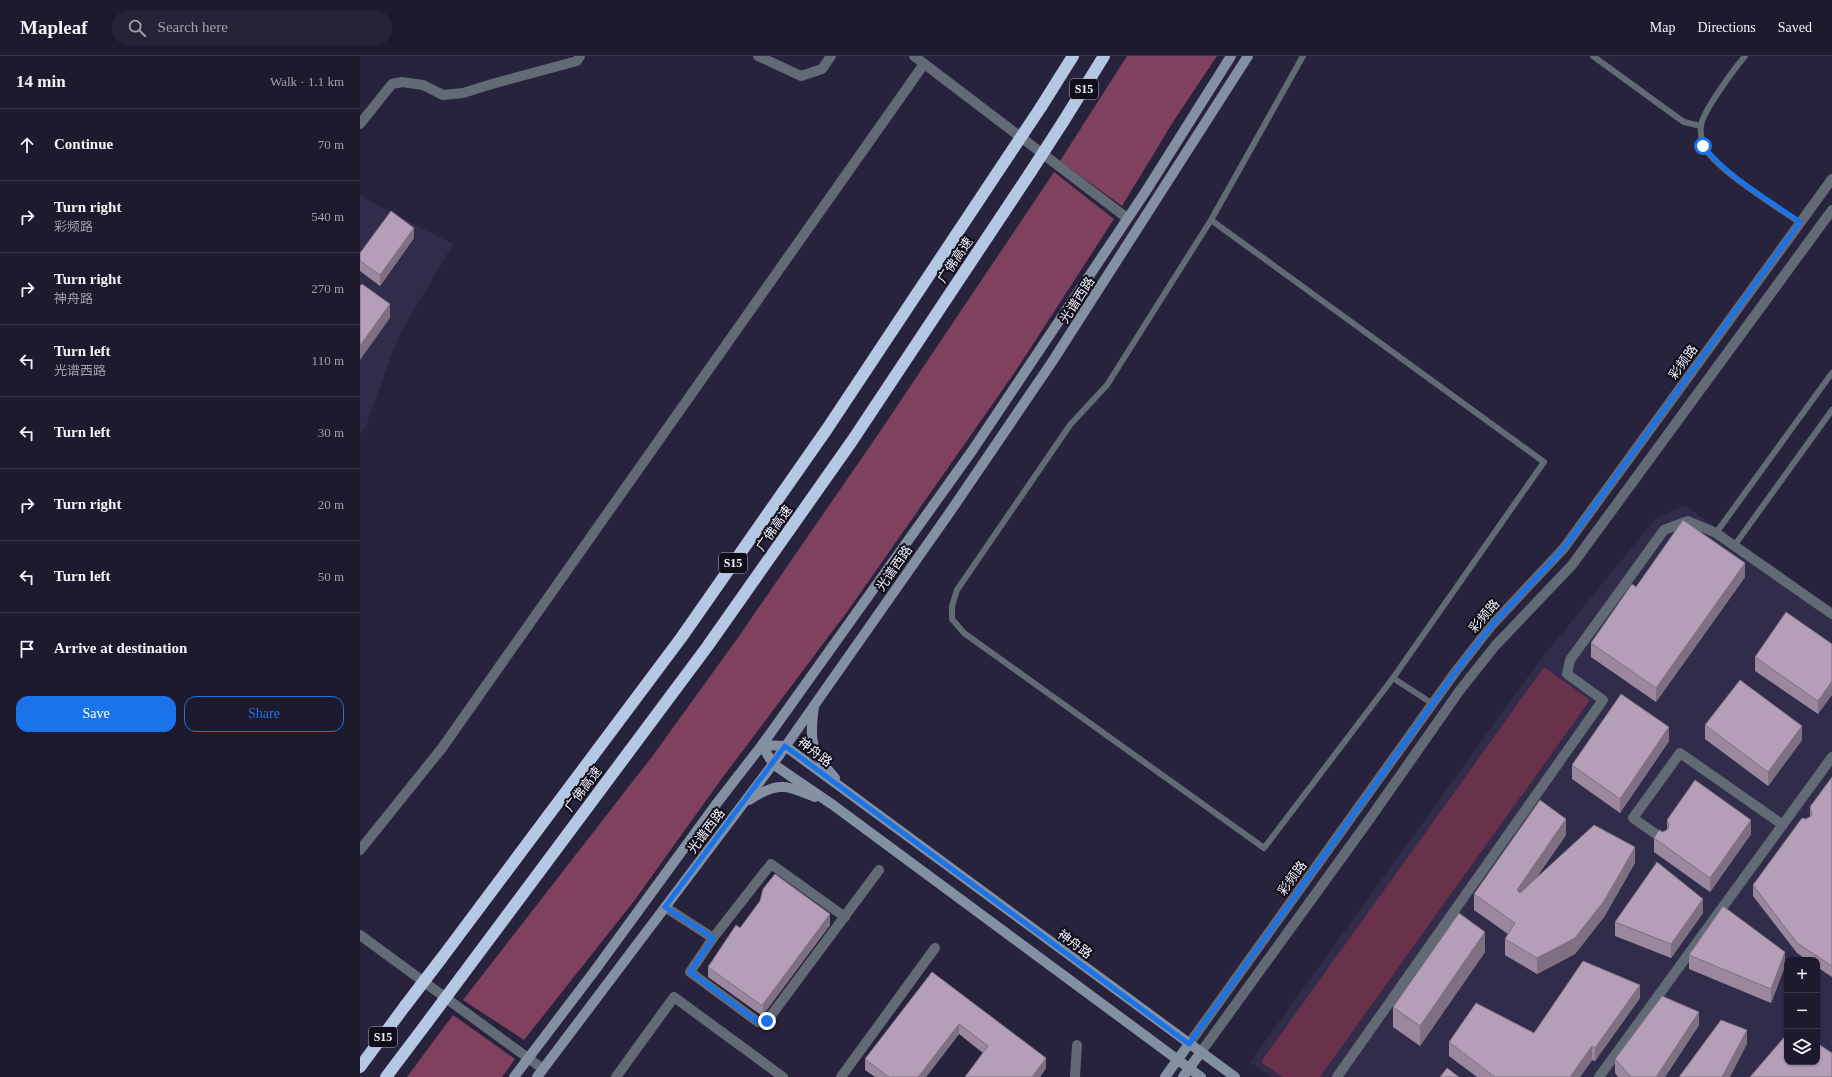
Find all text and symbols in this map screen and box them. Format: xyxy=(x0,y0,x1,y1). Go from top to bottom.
search box xyxy=(112,10,392,46)
text: Mapleaf xyxy=(20,17,88,38)
icon: search xyxy=(126,17,148,39)
text: Search here xyxy=(158,19,228,35)
text: Map xyxy=(1650,20,1675,35)
text: Directions xyxy=(1697,20,1756,35)
text: Saved xyxy=(1778,20,1812,35)
text: 14 min xyxy=(16,72,66,91)
text: Walk · 1.1 km xyxy=(270,74,344,89)
road number: S15 xyxy=(1070,79,1098,99)
icon: ahead xyxy=(16,134,38,156)
text: Continue xyxy=(54,136,113,152)
text: 70 m xyxy=(318,137,344,152)
route start xyxy=(1694,137,1712,155)
text: Turn right xyxy=(54,199,121,215)
icon: right xyxy=(16,206,38,228)
text: 540 m xyxy=(311,209,344,224)
text: 彩频路 xyxy=(54,219,93,234)
street label: 广佛高速 xyxy=(934,234,976,286)
text: Turn right xyxy=(54,271,121,287)
street label: 光谱西路 xyxy=(1057,274,1097,326)
icon: right xyxy=(16,278,38,300)
text: 270 m xyxy=(311,281,344,296)
text: 神舟路 xyxy=(54,291,93,306)
street label: 彩频路 xyxy=(1665,342,1701,382)
text: Turn left xyxy=(54,343,111,359)
icon: left xyxy=(16,350,38,372)
text: 110 m xyxy=(312,353,344,368)
text: 光谱西路 xyxy=(54,363,106,378)
icon: left xyxy=(16,422,38,444)
text: Turn left xyxy=(54,424,111,440)
text: 30 m xyxy=(318,425,344,440)
icon: right xyxy=(16,494,38,516)
text: Turn right xyxy=(54,496,121,512)
text: 20 m xyxy=(318,497,344,512)
street label: 广佛高速 xyxy=(753,502,795,554)
street label: 光谱西路 xyxy=(873,542,915,594)
road number: S15 xyxy=(719,553,747,573)
icon: left xyxy=(16,566,38,588)
text: Turn left xyxy=(54,568,111,584)
text: 50 m xyxy=(318,569,344,584)
street label: 彩频路 xyxy=(1466,596,1502,636)
icon: arrive xyxy=(16,638,38,660)
text: Arrive at destination xyxy=(54,640,187,656)
button: Save xyxy=(16,696,176,732)
button: Share xyxy=(184,696,344,732)
street label: 神舟路 xyxy=(795,734,835,770)
street label: 广佛高速 xyxy=(561,764,605,814)
street label: 光谱西路 xyxy=(684,806,728,856)
street label: 彩频路 xyxy=(1274,858,1310,898)
street label: 神舟路 xyxy=(1055,926,1095,962)
map controls xyxy=(1784,957,1820,1065)
button: + xyxy=(1784,957,1820,993)
button: − xyxy=(1784,993,1820,1029)
route end xyxy=(758,1012,776,1030)
road number: S15 xyxy=(369,1027,397,1047)
button: layers xyxy=(1784,1029,1820,1065)

